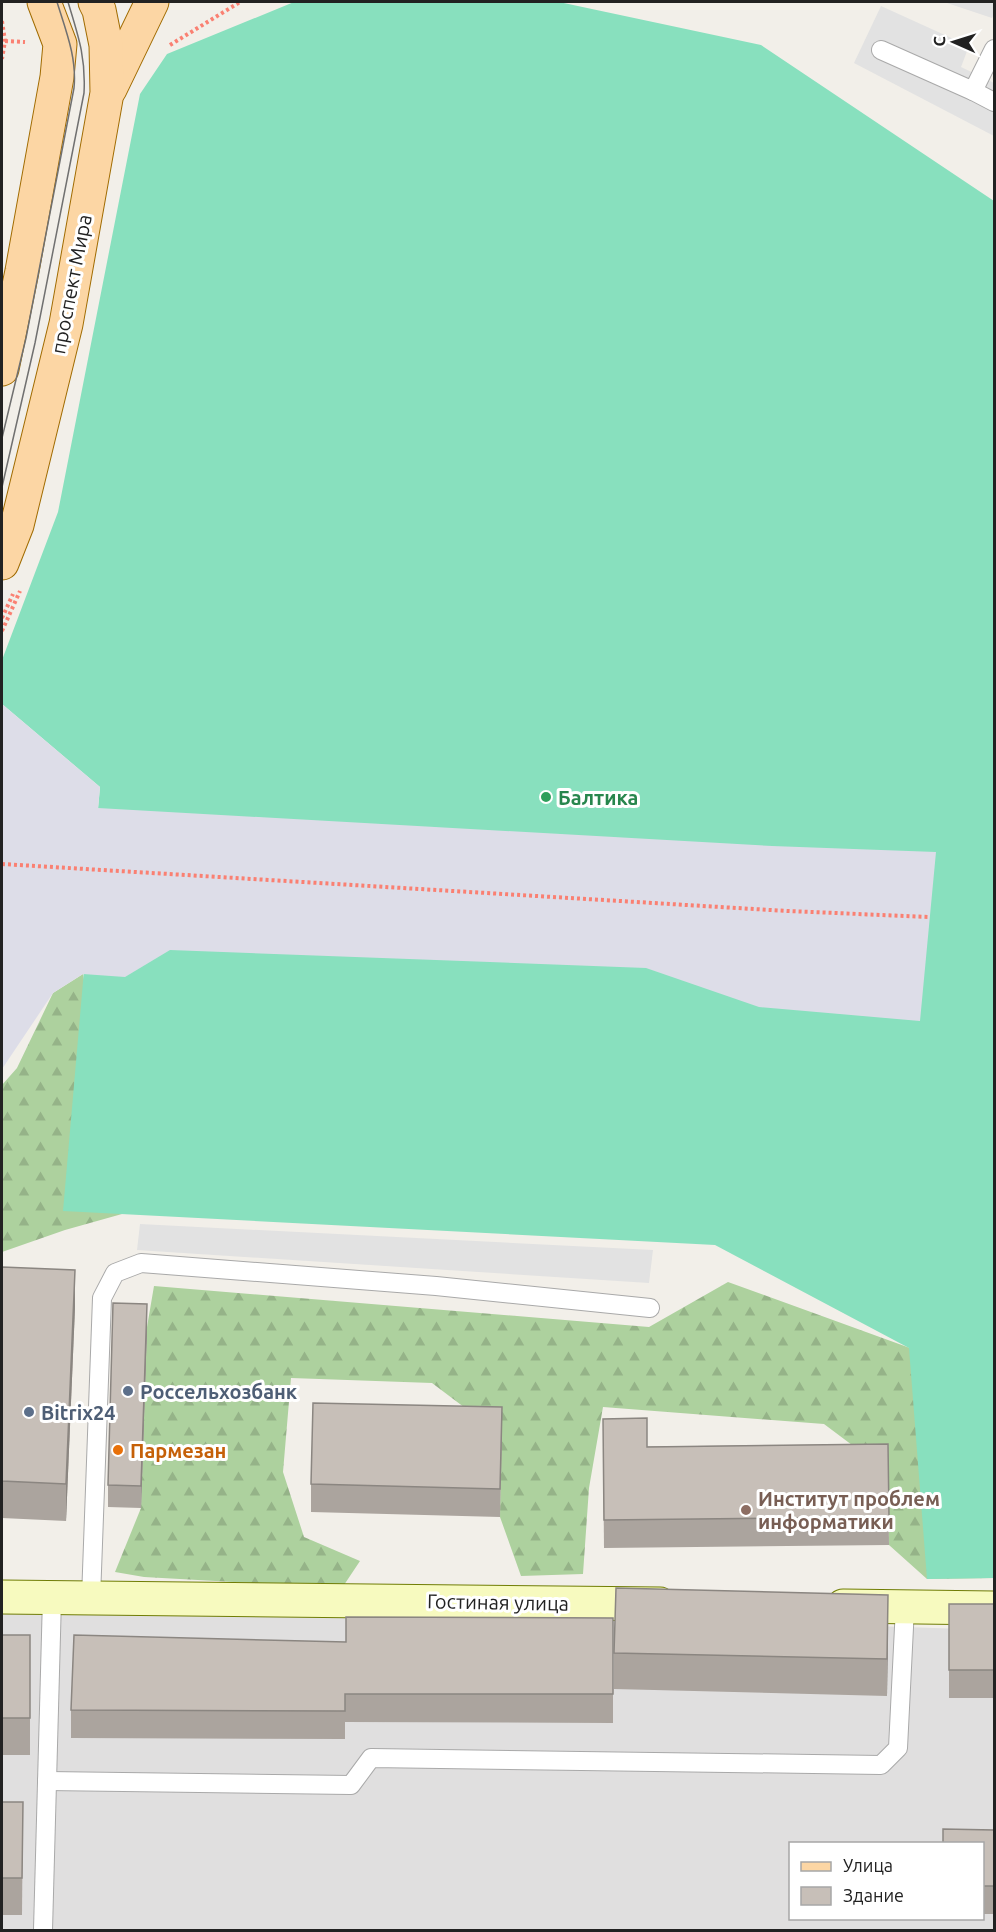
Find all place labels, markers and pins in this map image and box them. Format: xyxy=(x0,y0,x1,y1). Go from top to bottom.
place label: Балтика xyxy=(558,786,638,809)
marker: Балтика xyxy=(539,790,553,804)
place label: Россельхозбанк xyxy=(140,1380,298,1403)
marker: Россельхозбанк xyxy=(121,1384,135,1398)
place label: Bitrix24 xyxy=(41,1401,116,1424)
marker: Bitrix24 xyxy=(22,1405,36,1419)
place label: Пармезан xyxy=(130,1439,226,1462)
marker: Пармезан xyxy=(111,1443,125,1457)
place label: Институт проблем информатики xyxy=(758,1487,940,1533)
marker: Институт проблем информатики xyxy=(739,1503,753,1517)

